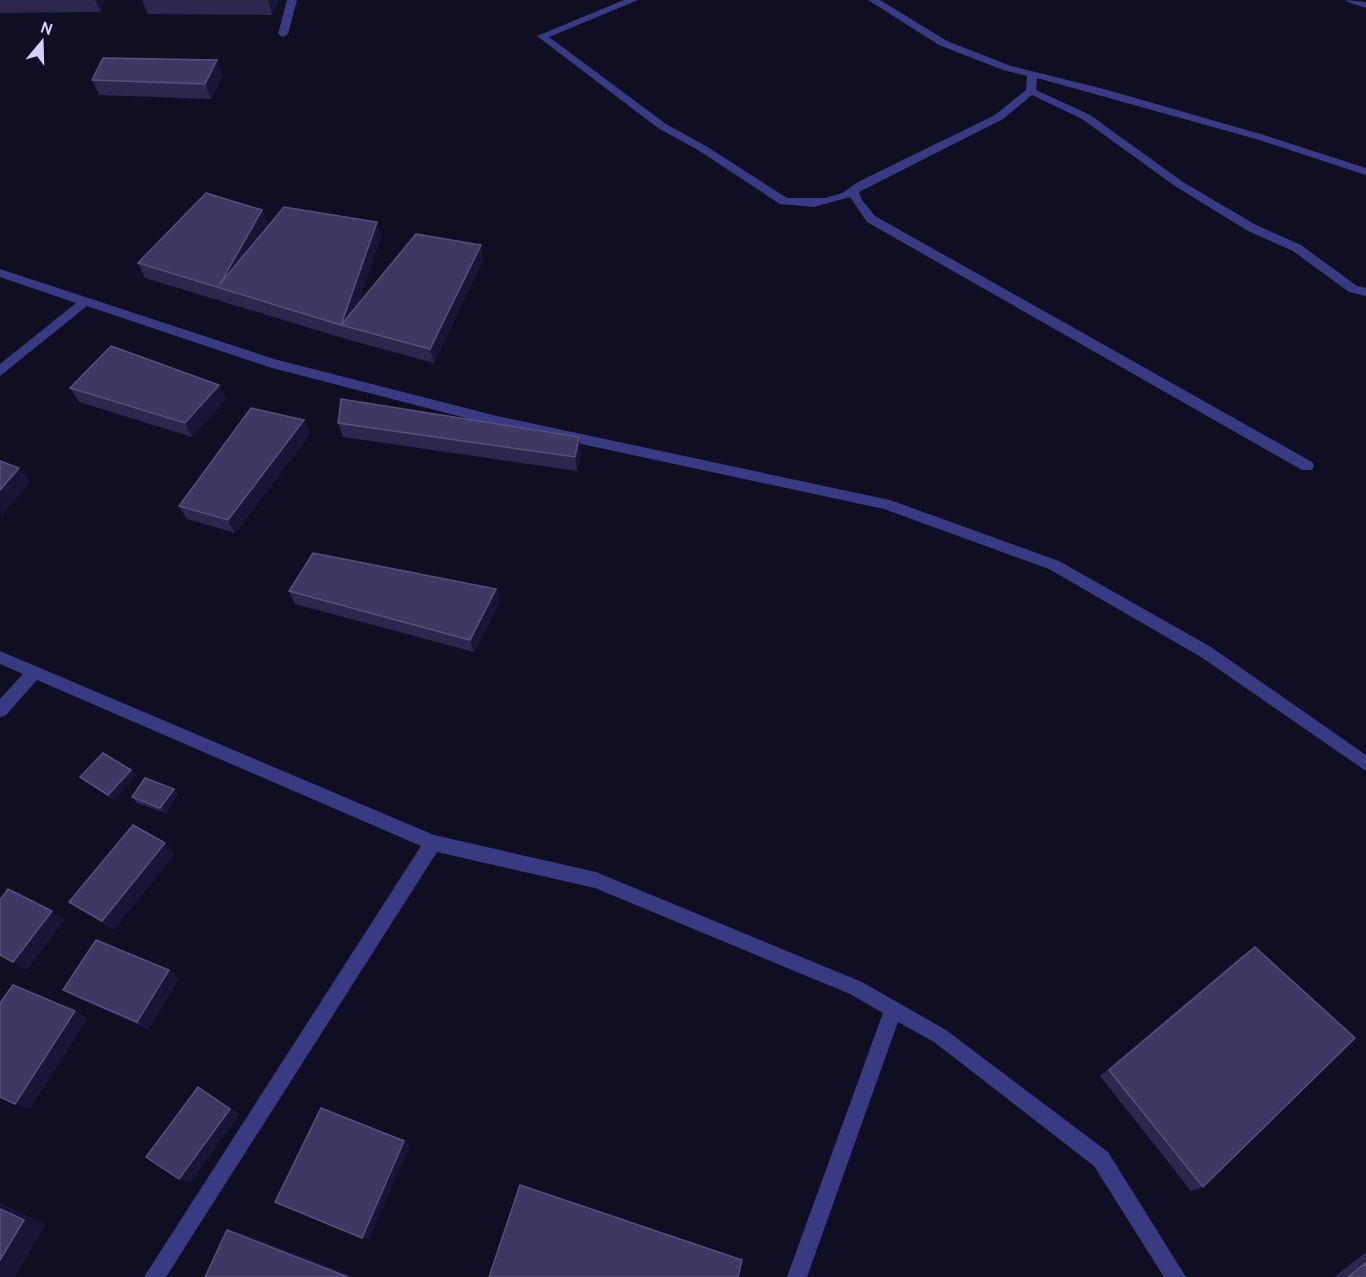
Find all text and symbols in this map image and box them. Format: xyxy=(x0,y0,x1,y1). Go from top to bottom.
north arrow xyxy=(12,12,72,72)
text: N xyxy=(38,17,55,39)

